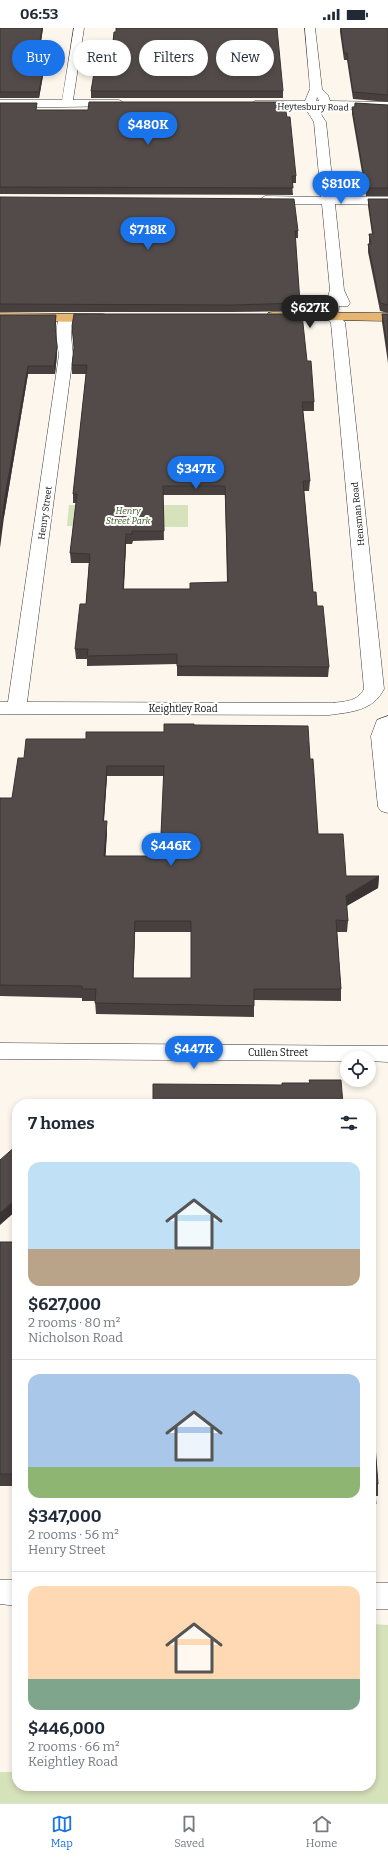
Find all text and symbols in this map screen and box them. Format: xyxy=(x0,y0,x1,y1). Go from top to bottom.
text: 06:53 xyxy=(20,5,58,23)
chip: Buy xyxy=(12,40,65,76)
chip: Rent xyxy=(73,40,131,76)
chip: Filters xyxy=(139,40,208,76)
chip: New xyxy=(216,40,274,76)
street label: Heytesbury Road xyxy=(277,101,350,113)
pin: $480K xyxy=(120,112,176,146)
text: $480K xyxy=(127,117,169,132)
pin: $810K xyxy=(313,171,369,205)
text: $810K xyxy=(322,176,360,191)
pin: $718K xyxy=(120,217,176,251)
text: $718K xyxy=(129,222,167,237)
pin: $627K xyxy=(282,295,338,329)
text: $627K xyxy=(290,300,330,315)
pin: $347K xyxy=(168,456,224,490)
text: $347K xyxy=(176,461,216,476)
street label: Hensman Road xyxy=(350,481,366,546)
street label: Henry Street xyxy=(36,485,54,540)
park label: Henry Street Park xyxy=(106,506,150,526)
street label: Keightley Road xyxy=(148,703,218,715)
pin: $446K xyxy=(143,833,199,867)
text: $446K xyxy=(151,838,191,853)
pin: $447K xyxy=(166,1036,222,1070)
text: $447K xyxy=(174,1041,214,1056)
street label: Cullen Street xyxy=(248,1047,308,1059)
map controls xyxy=(340,1051,376,1087)
button: locate xyxy=(340,1051,376,1087)
icon: filters xyxy=(338,1112,360,1134)
text: 7 homes xyxy=(28,1113,95,1134)
icon: home xyxy=(158,1188,230,1260)
text: $627,000 xyxy=(28,1294,101,1315)
text: 2 rooms · 80 m² xyxy=(28,1315,120,1330)
text: Nicholson Road xyxy=(28,1330,123,1345)
icon: home xyxy=(158,1400,230,1472)
text: $347,000 xyxy=(28,1506,102,1527)
text: 2 rooms · 56 m² xyxy=(28,1527,119,1542)
text: Henry Street xyxy=(28,1542,106,1557)
icon: home xyxy=(158,1612,230,1684)
text: $446,000 xyxy=(28,1718,105,1739)
text: 2 rooms · 66 m² xyxy=(28,1739,120,1754)
text: Keightley Road xyxy=(28,1754,118,1769)
tab: Map xyxy=(51,1813,73,1850)
tab: Saved xyxy=(174,1813,204,1850)
tab: Home xyxy=(306,1813,337,1850)

